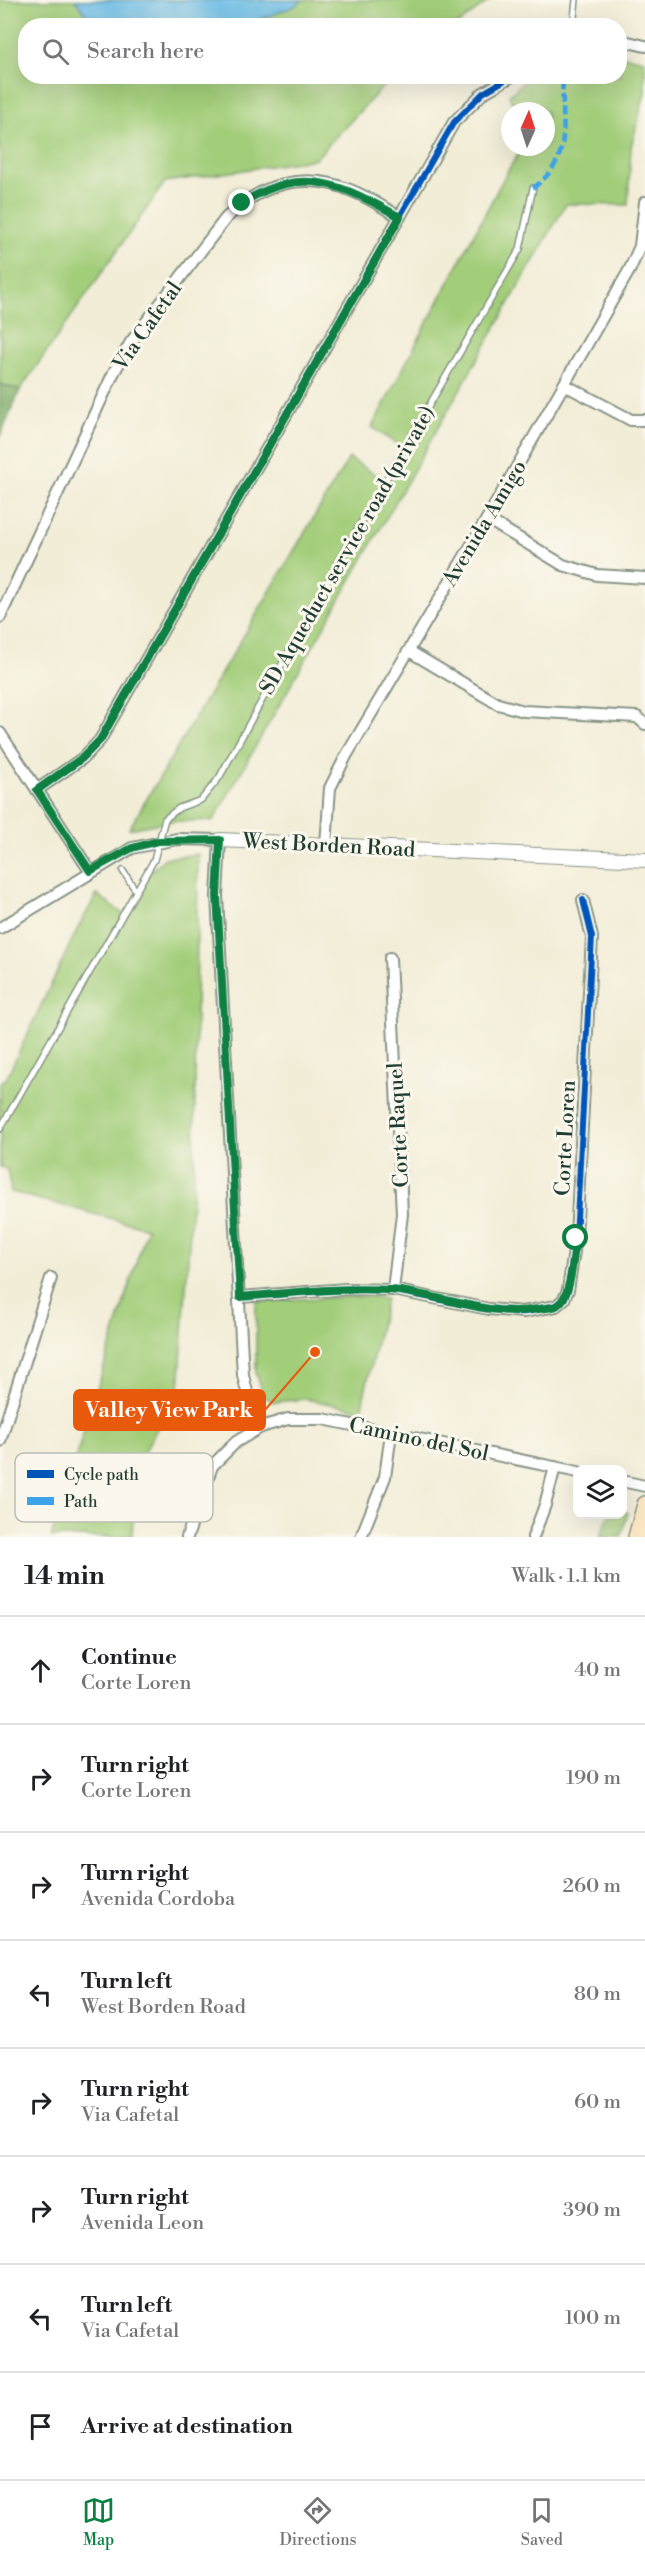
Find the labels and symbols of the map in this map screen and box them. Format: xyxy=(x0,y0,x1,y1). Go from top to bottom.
north arrow xyxy=(501,102,555,156)
route end xyxy=(228,189,254,215)
street label: Via Cafetal xyxy=(107,277,188,377)
street label: SD Aqueduct service road (private) xyxy=(254,401,441,700)
street label: Avenida Amigo xyxy=(436,456,533,592)
street label: West Borden Road xyxy=(241,828,416,864)
street label: Corte Raquel xyxy=(383,1062,415,1188)
street label: Corte Loren xyxy=(550,1079,582,1197)
route start xyxy=(562,1224,588,1250)
callout: Valley View Park xyxy=(74,1390,265,1430)
text: Valley View Park xyxy=(84,1397,253,1424)
street label: Camino del Sol xyxy=(347,1412,491,1467)
legend xyxy=(15,1453,213,1522)
text: Cycle path xyxy=(64,1465,139,1485)
text: Path xyxy=(64,1492,98,1512)

